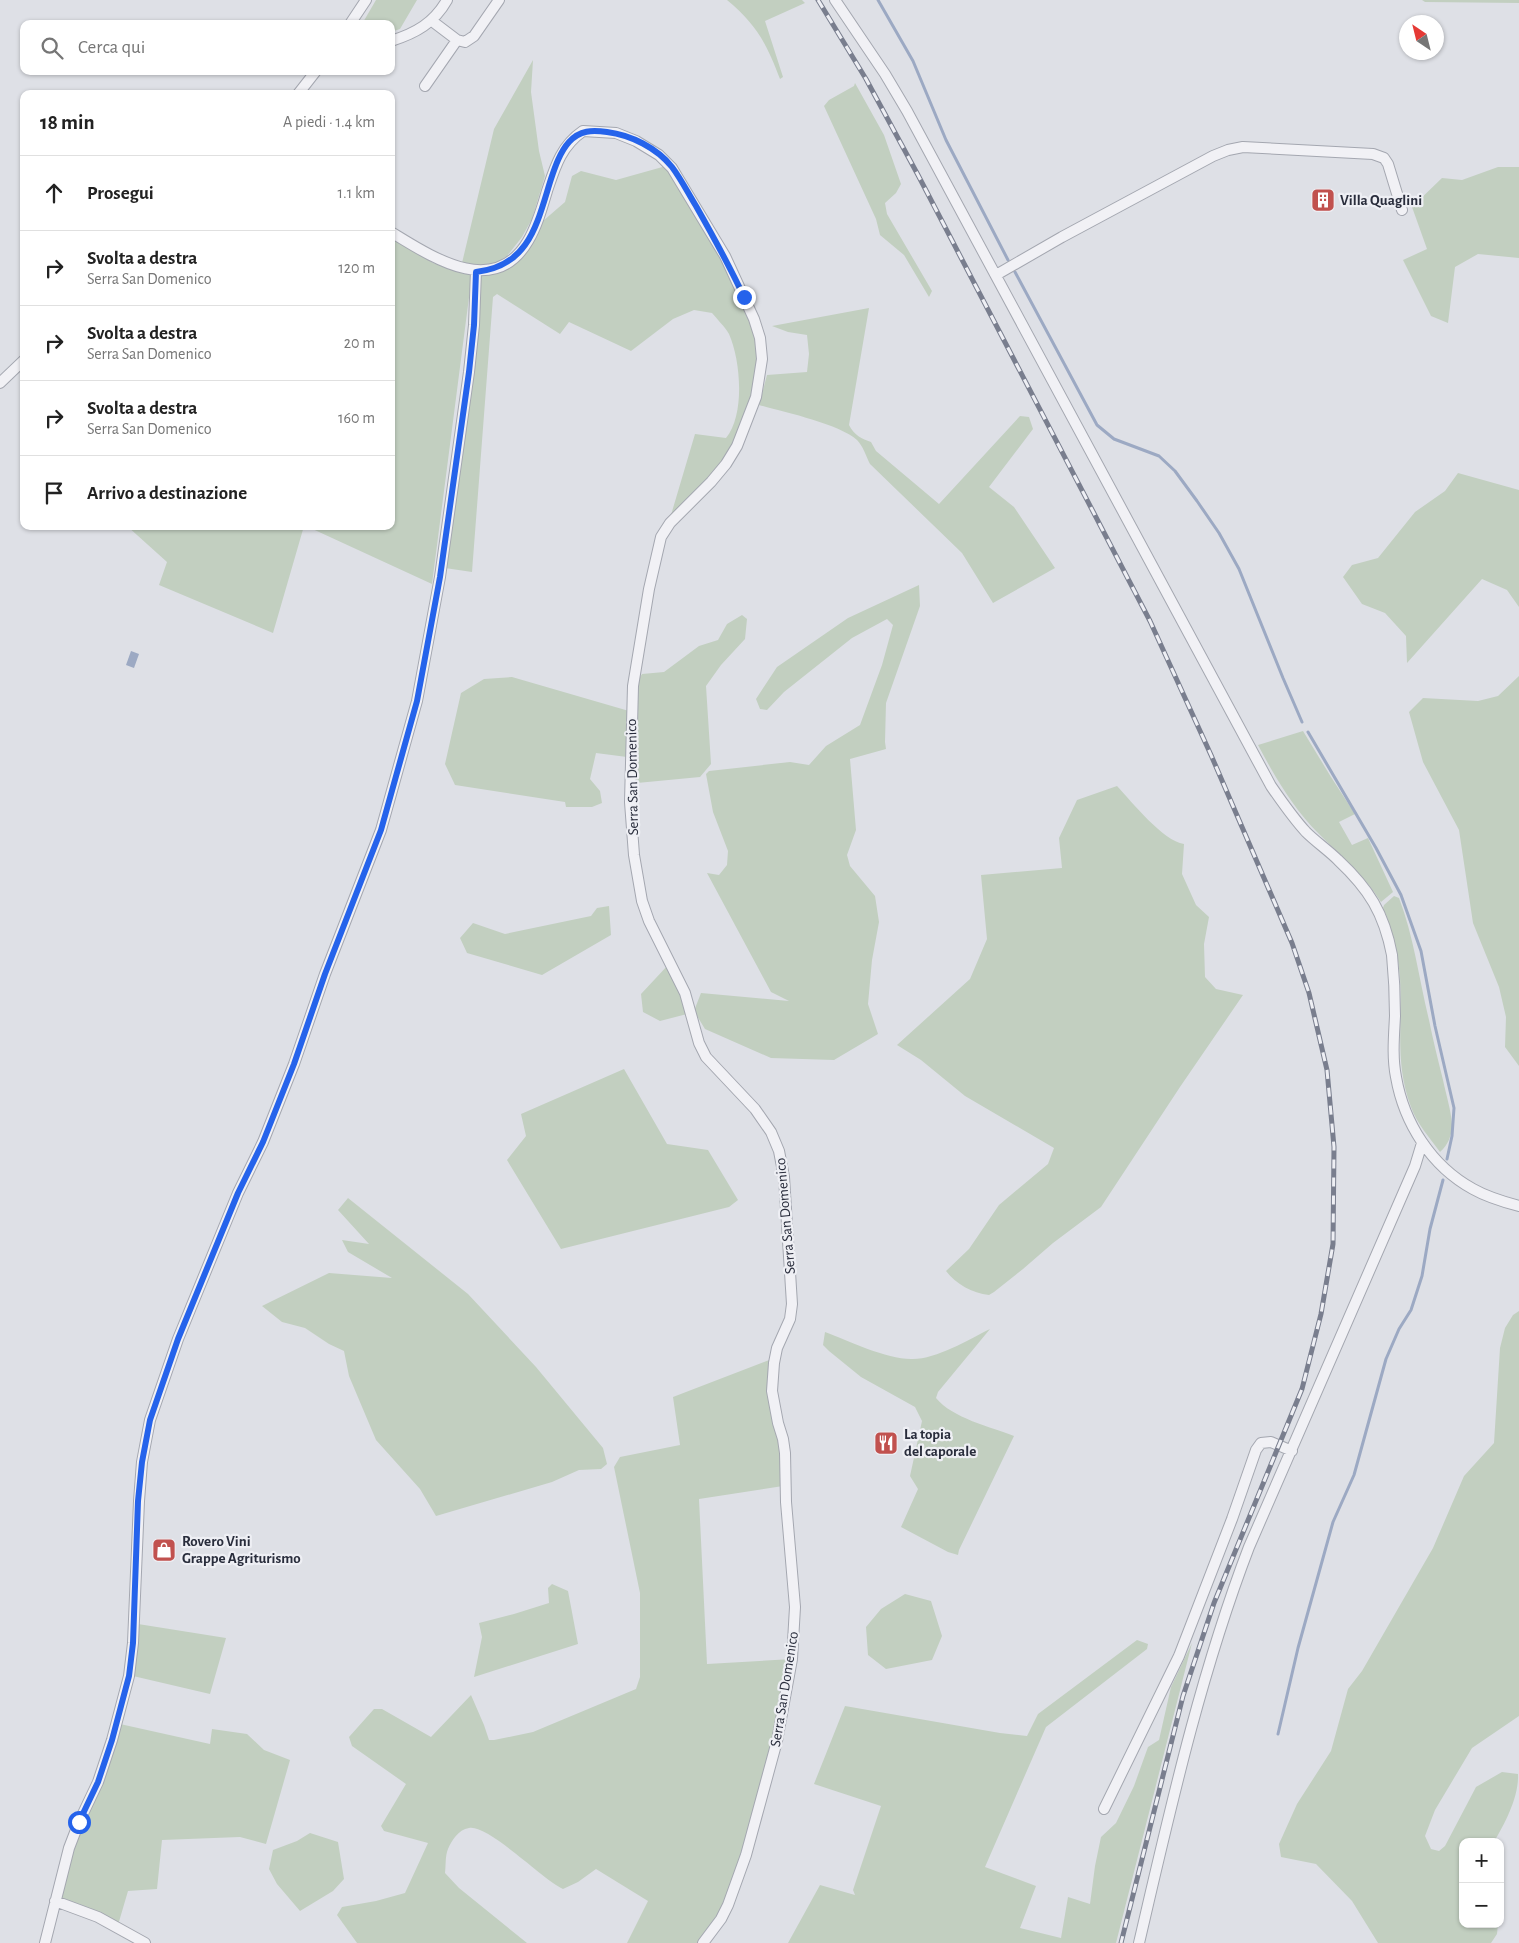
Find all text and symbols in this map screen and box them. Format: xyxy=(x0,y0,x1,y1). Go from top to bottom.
north arrow xyxy=(1399,15,1444,60)
search box xyxy=(20,20,395,75)
icon: search xyxy=(38,34,66,62)
text: Cerca qui xyxy=(78,38,145,57)
text: 18 min xyxy=(40,112,95,133)
text: A piedi · 1.4 km xyxy=(283,114,375,130)
icon: ahead xyxy=(40,179,68,207)
text: Prosegui xyxy=(87,184,154,203)
text: 1.1 km xyxy=(338,185,375,201)
building icon: Villa Quaglini xyxy=(1310,187,1336,213)
place label: Villa Quaglini xyxy=(1340,193,1422,208)
text: Svolta a destra xyxy=(87,249,197,268)
icon: right xyxy=(40,254,68,282)
text: 120 m xyxy=(338,260,375,276)
text: Serra San Domenico xyxy=(87,271,212,287)
route end xyxy=(733,286,756,309)
text: Svolta a destra xyxy=(87,324,197,343)
icon: right xyxy=(40,329,68,357)
text: 20 m xyxy=(344,335,375,351)
text: Serra San Domenico xyxy=(87,346,212,362)
text: Svolta a destra xyxy=(87,399,197,418)
icon: right xyxy=(40,404,68,432)
text: 160 m xyxy=(338,410,375,426)
text: Serra San Domenico xyxy=(87,421,212,437)
icon: arrive xyxy=(40,479,68,507)
text: Arrivo a destinazione xyxy=(87,484,247,503)
street label: Serra San Domenico xyxy=(624,718,641,835)
street label: Serra San Domenico xyxy=(773,1157,798,1275)
place label: La topia del caporale xyxy=(904,1427,976,1459)
restaurant icon: La topia del caporale xyxy=(873,1430,899,1456)
place label: Rovero Vini Grappe Agriturismo xyxy=(182,1534,301,1566)
shop icon: Rovero Vini Grappe Agriturismo xyxy=(151,1537,177,1563)
street label: Serra San Domenico xyxy=(768,1630,801,1748)
route start xyxy=(68,1811,91,1834)
map controls xyxy=(1459,1838,1504,1928)
button: + xyxy=(1459,1838,1504,1883)
button: − xyxy=(1459,1883,1504,1928)

